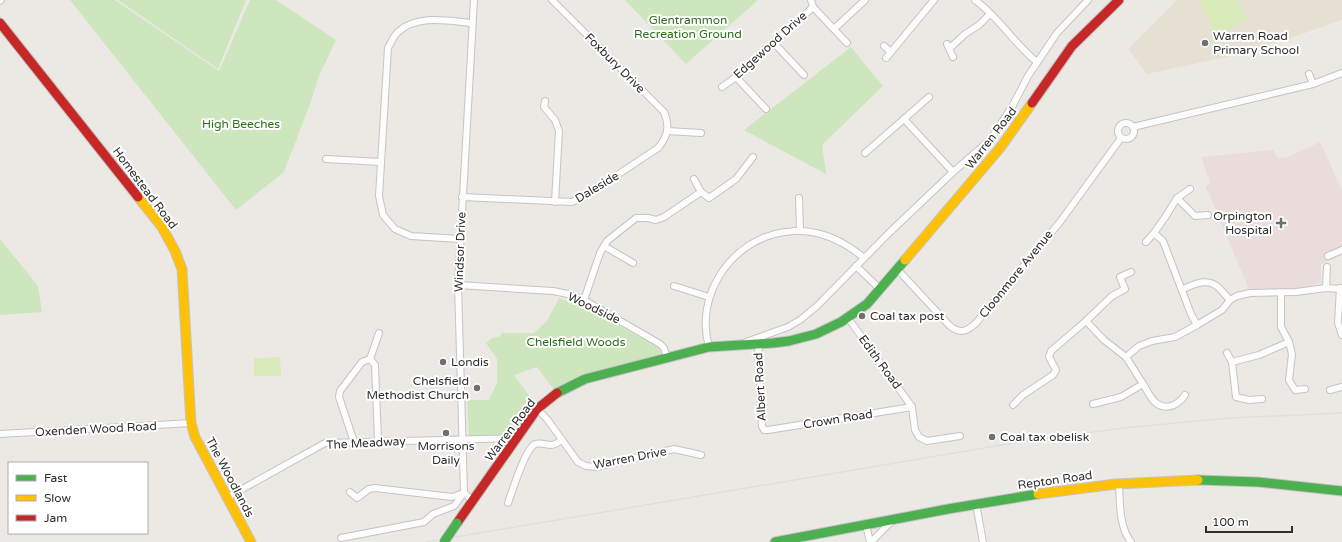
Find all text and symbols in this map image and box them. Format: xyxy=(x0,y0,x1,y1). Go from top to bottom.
street label: Edgewood Drive xyxy=(731,8,810,82)
park label: Glentrammon Recreation Ground xyxy=(634,13,742,41)
place label: Warren Road Primary School xyxy=(1213,29,1299,57)
street label: Foxbury Drive xyxy=(582,30,648,96)
marker: Warren Road Primary School xyxy=(1200,38,1210,48)
street label: Warren Road xyxy=(962,104,1020,172)
park label: High Beeches xyxy=(202,117,280,131)
street label: Homestead Road xyxy=(110,144,180,232)
street label: Daleside xyxy=(573,168,622,205)
place label: Orpington Hospital xyxy=(1213,209,1272,237)
street label: Windsor Drive xyxy=(452,211,468,292)
marker: Orpington Hospital xyxy=(1275,217,1287,229)
street label: Cloonmore Avenue xyxy=(976,227,1056,321)
street label: Woodside xyxy=(565,289,623,327)
place label: Coal tax post xyxy=(870,309,945,323)
marker: Coal tax post xyxy=(857,311,867,321)
street label: Edith Road xyxy=(856,332,904,392)
park label: Chelsfield Woods xyxy=(527,335,626,349)
street label: Albert Road xyxy=(751,352,769,422)
place label: Londis xyxy=(451,355,489,369)
marker: Londis xyxy=(438,357,448,367)
place label: Chelsfield Methodist Church xyxy=(367,374,469,402)
marker: Chelsfield Methodist Church xyxy=(472,383,482,393)
street label: Warren Road xyxy=(482,396,538,464)
street label: Crown Road xyxy=(802,407,874,431)
street label: Oxenden Wood Road xyxy=(35,419,157,439)
marker: Morrisons Daily xyxy=(441,428,451,438)
place label: Coal tax obelisk xyxy=(1000,430,1090,444)
marker: Coal tax obelisk xyxy=(987,432,997,442)
street label: The Meadway xyxy=(326,434,407,452)
street label: The Woodlands xyxy=(203,435,257,520)
place label: Morrisons Daily xyxy=(417,439,475,467)
street label: Warren Drive xyxy=(592,444,668,472)
legend xyxy=(8,462,148,534)
street label: Repton Road xyxy=(1017,468,1093,492)
text: Fast xyxy=(44,471,68,485)
text: Slow xyxy=(44,491,71,505)
scale bar xyxy=(1206,508,1292,534)
text: Jam xyxy=(44,511,67,525)
text: 100 m xyxy=(1212,515,1249,529)

